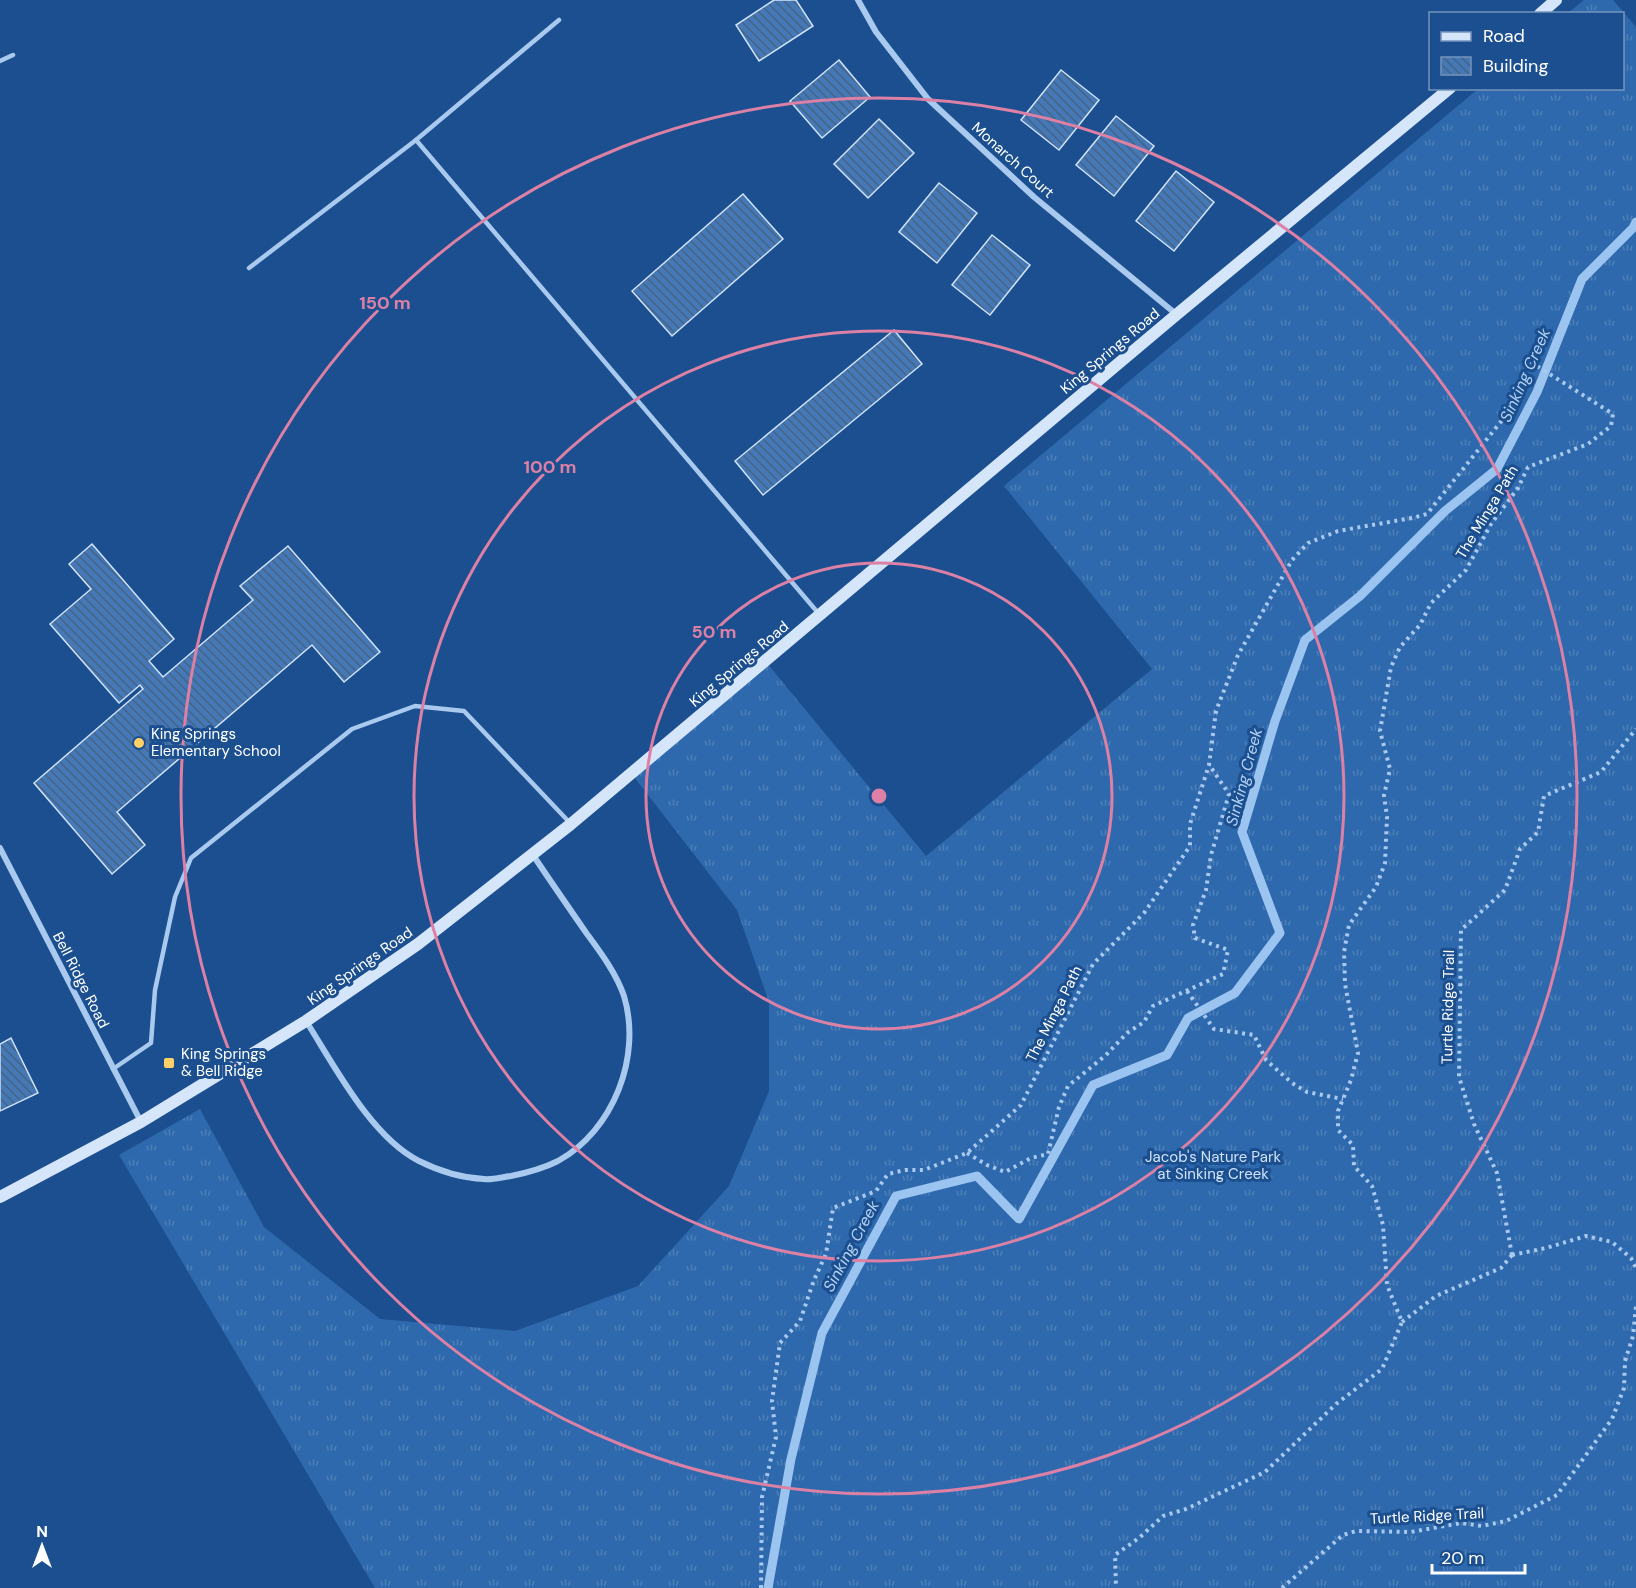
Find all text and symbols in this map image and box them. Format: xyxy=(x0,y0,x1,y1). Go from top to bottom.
legend xyxy=(1429,12,1624,90)
text: Road xyxy=(1483,24,1525,48)
text: Building xyxy=(1483,54,1548,78)
street label: Monarch Court xyxy=(968,118,1059,202)
text: 150 m xyxy=(359,291,411,315)
street label: King Springs Road xyxy=(1056,303,1164,399)
water label: Sinking Creek xyxy=(1495,324,1555,425)
text: 100 m xyxy=(523,455,577,479)
street label: The Minga Path xyxy=(1451,462,1523,562)
street label: King Springs Road xyxy=(685,616,793,712)
text: 50 m xyxy=(691,620,737,644)
place label: King Springs Elementary School xyxy=(151,724,281,761)
water label: Sinking Creek xyxy=(1221,725,1267,828)
marker: King Springs Elementary School xyxy=(132,736,146,750)
centre of rings xyxy=(869,786,889,806)
street label: King Springs Road xyxy=(303,922,417,1010)
street label: Bell Ridge Road xyxy=(48,928,114,1032)
street label: Turtle Ridge Trail xyxy=(1437,950,1459,1064)
street label: The Minga Path xyxy=(1021,962,1087,1066)
place label: King Springs & Bell Ridge xyxy=(181,1044,266,1081)
marker: King Springs & Bell Ridge xyxy=(162,1056,176,1070)
park label: Jacob's Nature Park at Sinking Creek xyxy=(1145,1147,1281,1184)
water label: Sinking Creek xyxy=(818,1196,884,1295)
street label: Turtle Ridge Trail xyxy=(1369,1503,1485,1529)
north arrow xyxy=(12,1516,72,1576)
text: N xyxy=(36,1521,48,1542)
scale bar xyxy=(1432,1537,1525,1575)
text: 20 m xyxy=(1441,1546,1484,1570)

